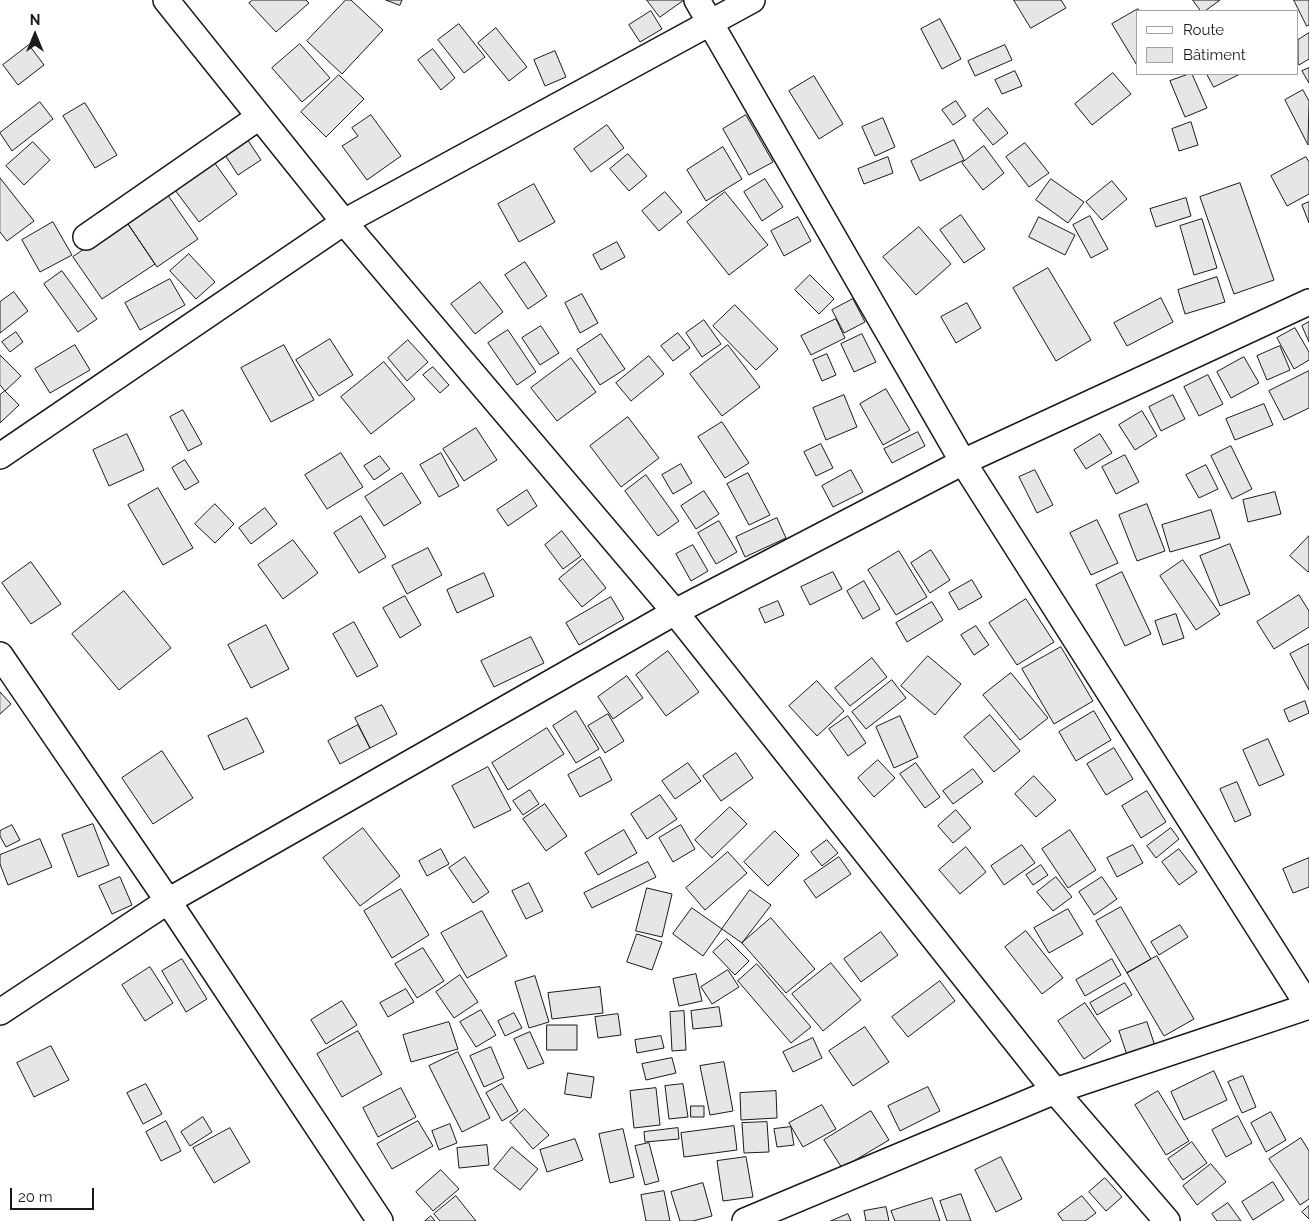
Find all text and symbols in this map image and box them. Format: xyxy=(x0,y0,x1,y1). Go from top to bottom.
north arrow xyxy=(10,10,60,60)
legend xyxy=(1136,10,1299,75)
text: N xyxy=(30,12,40,28)
text: Route xyxy=(1183,21,1224,39)
text: Bâtiment xyxy=(1183,46,1246,64)
scale bar xyxy=(12,1178,96,1210)
text: 20 m xyxy=(18,1188,53,1206)

